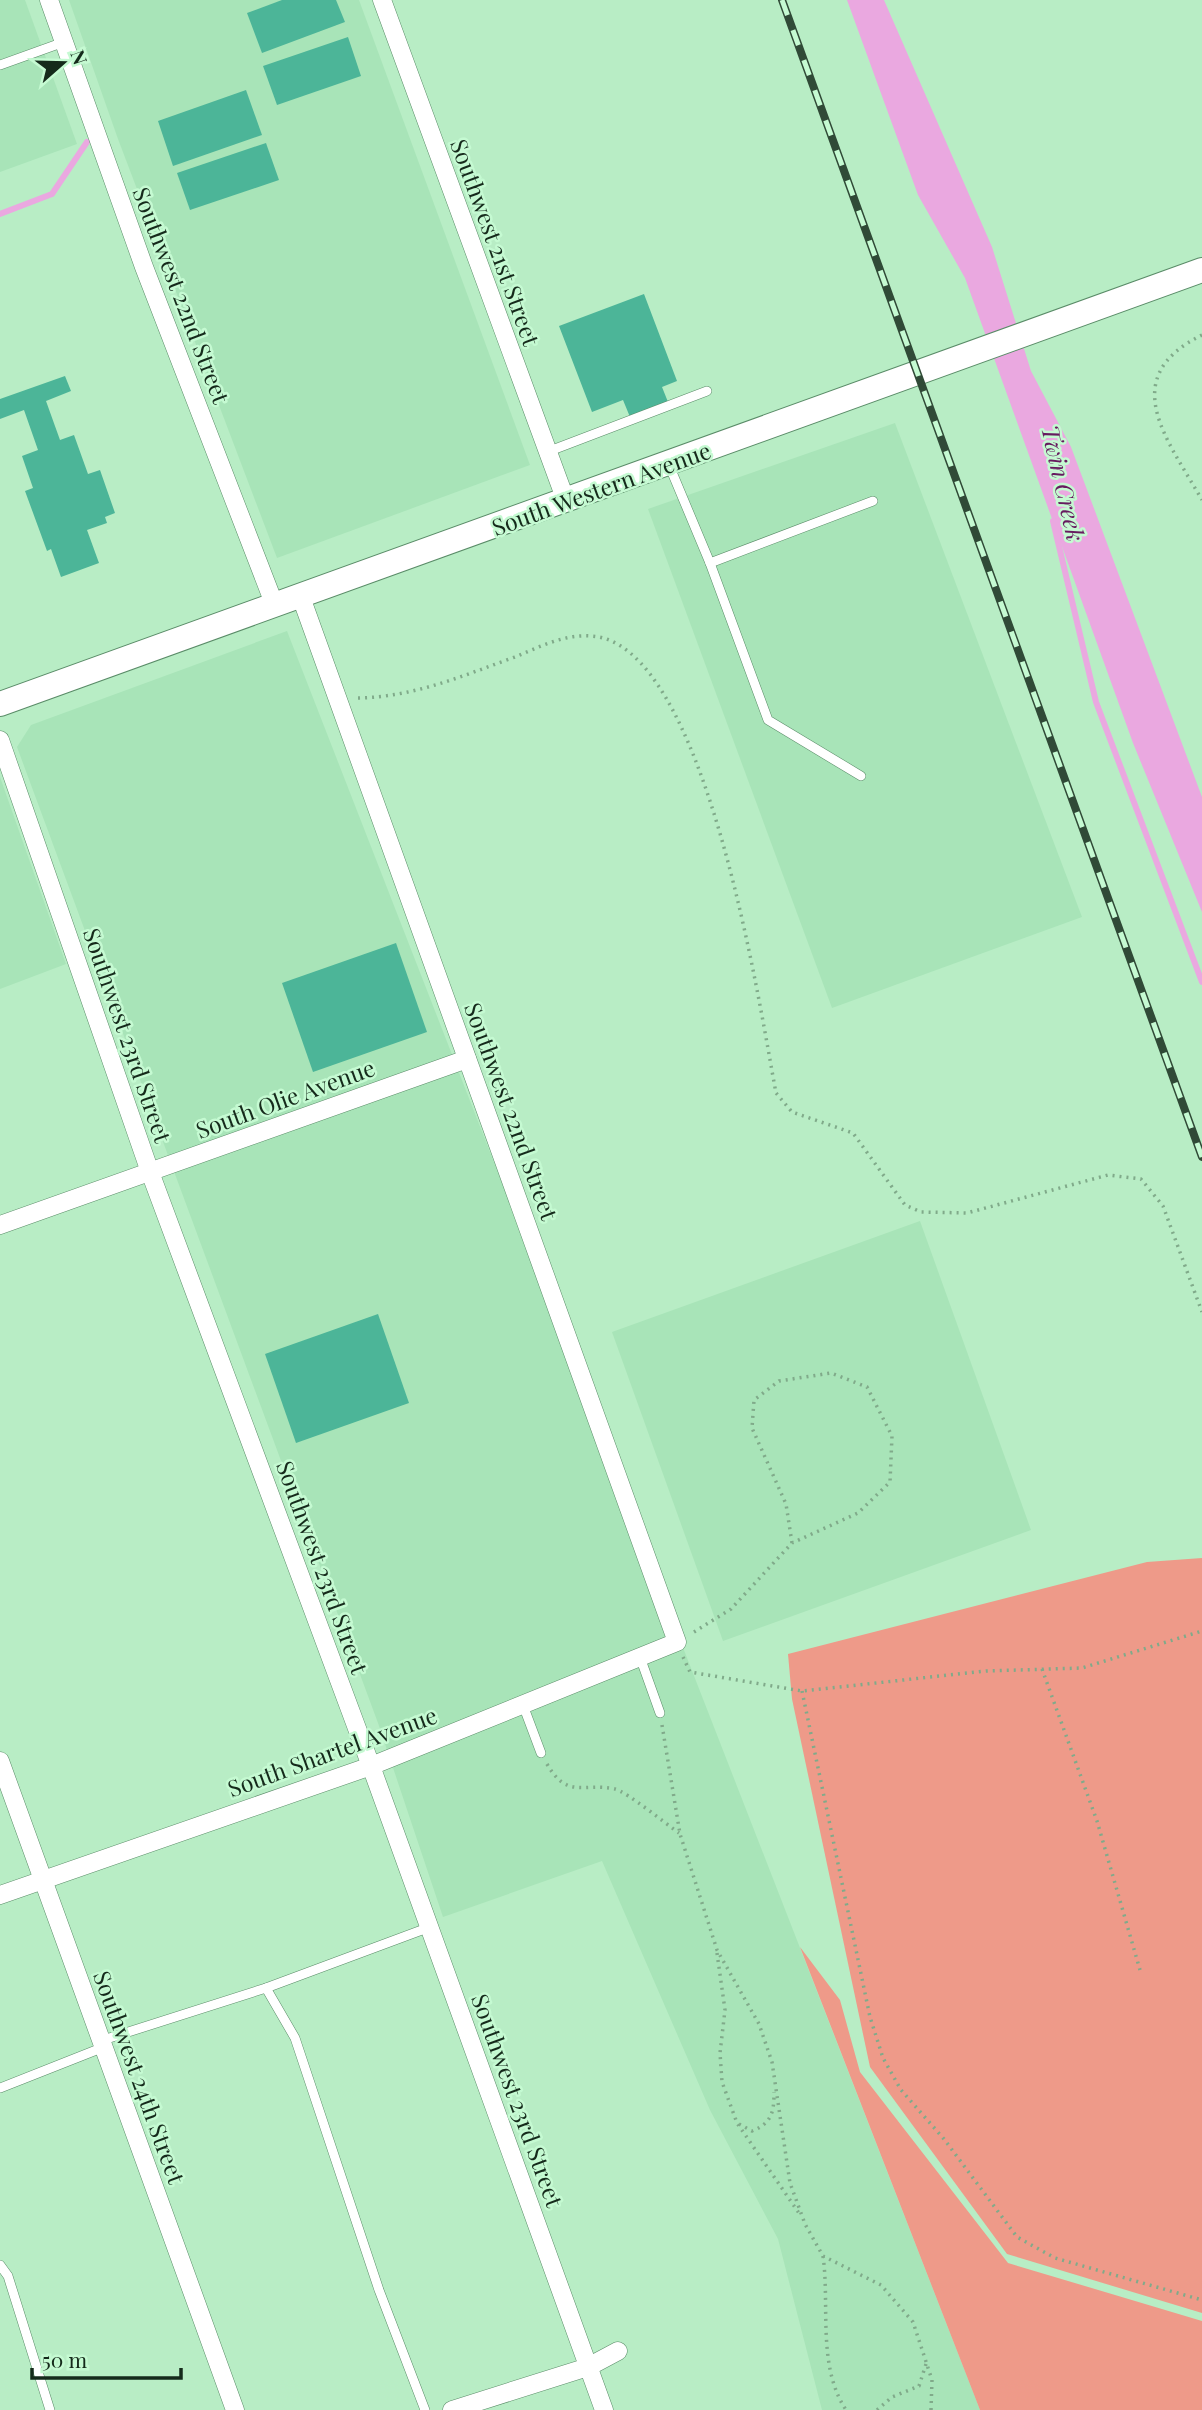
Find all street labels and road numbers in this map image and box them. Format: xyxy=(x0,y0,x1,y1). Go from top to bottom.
street label: Southwest 21st Street xyxy=(444,134,548,350)
street label: Southwest 22nd Street xyxy=(126,182,238,408)
street label: South Western Avenue xyxy=(487,434,715,542)
street label: Southwest 23rd Street xyxy=(77,924,180,1147)
street label: Southwest 22nd Street xyxy=(458,998,566,1225)
street label: South Olie Avenue xyxy=(191,1051,379,1145)
street label: Southwest 23rd Street xyxy=(270,1456,376,1679)
street label: South Shartel Avenue xyxy=(223,1699,441,1803)
street label: Southwest 24th Street xyxy=(87,1966,193,2188)
street label: Southwest 23rd Street xyxy=(465,1989,571,2212)

